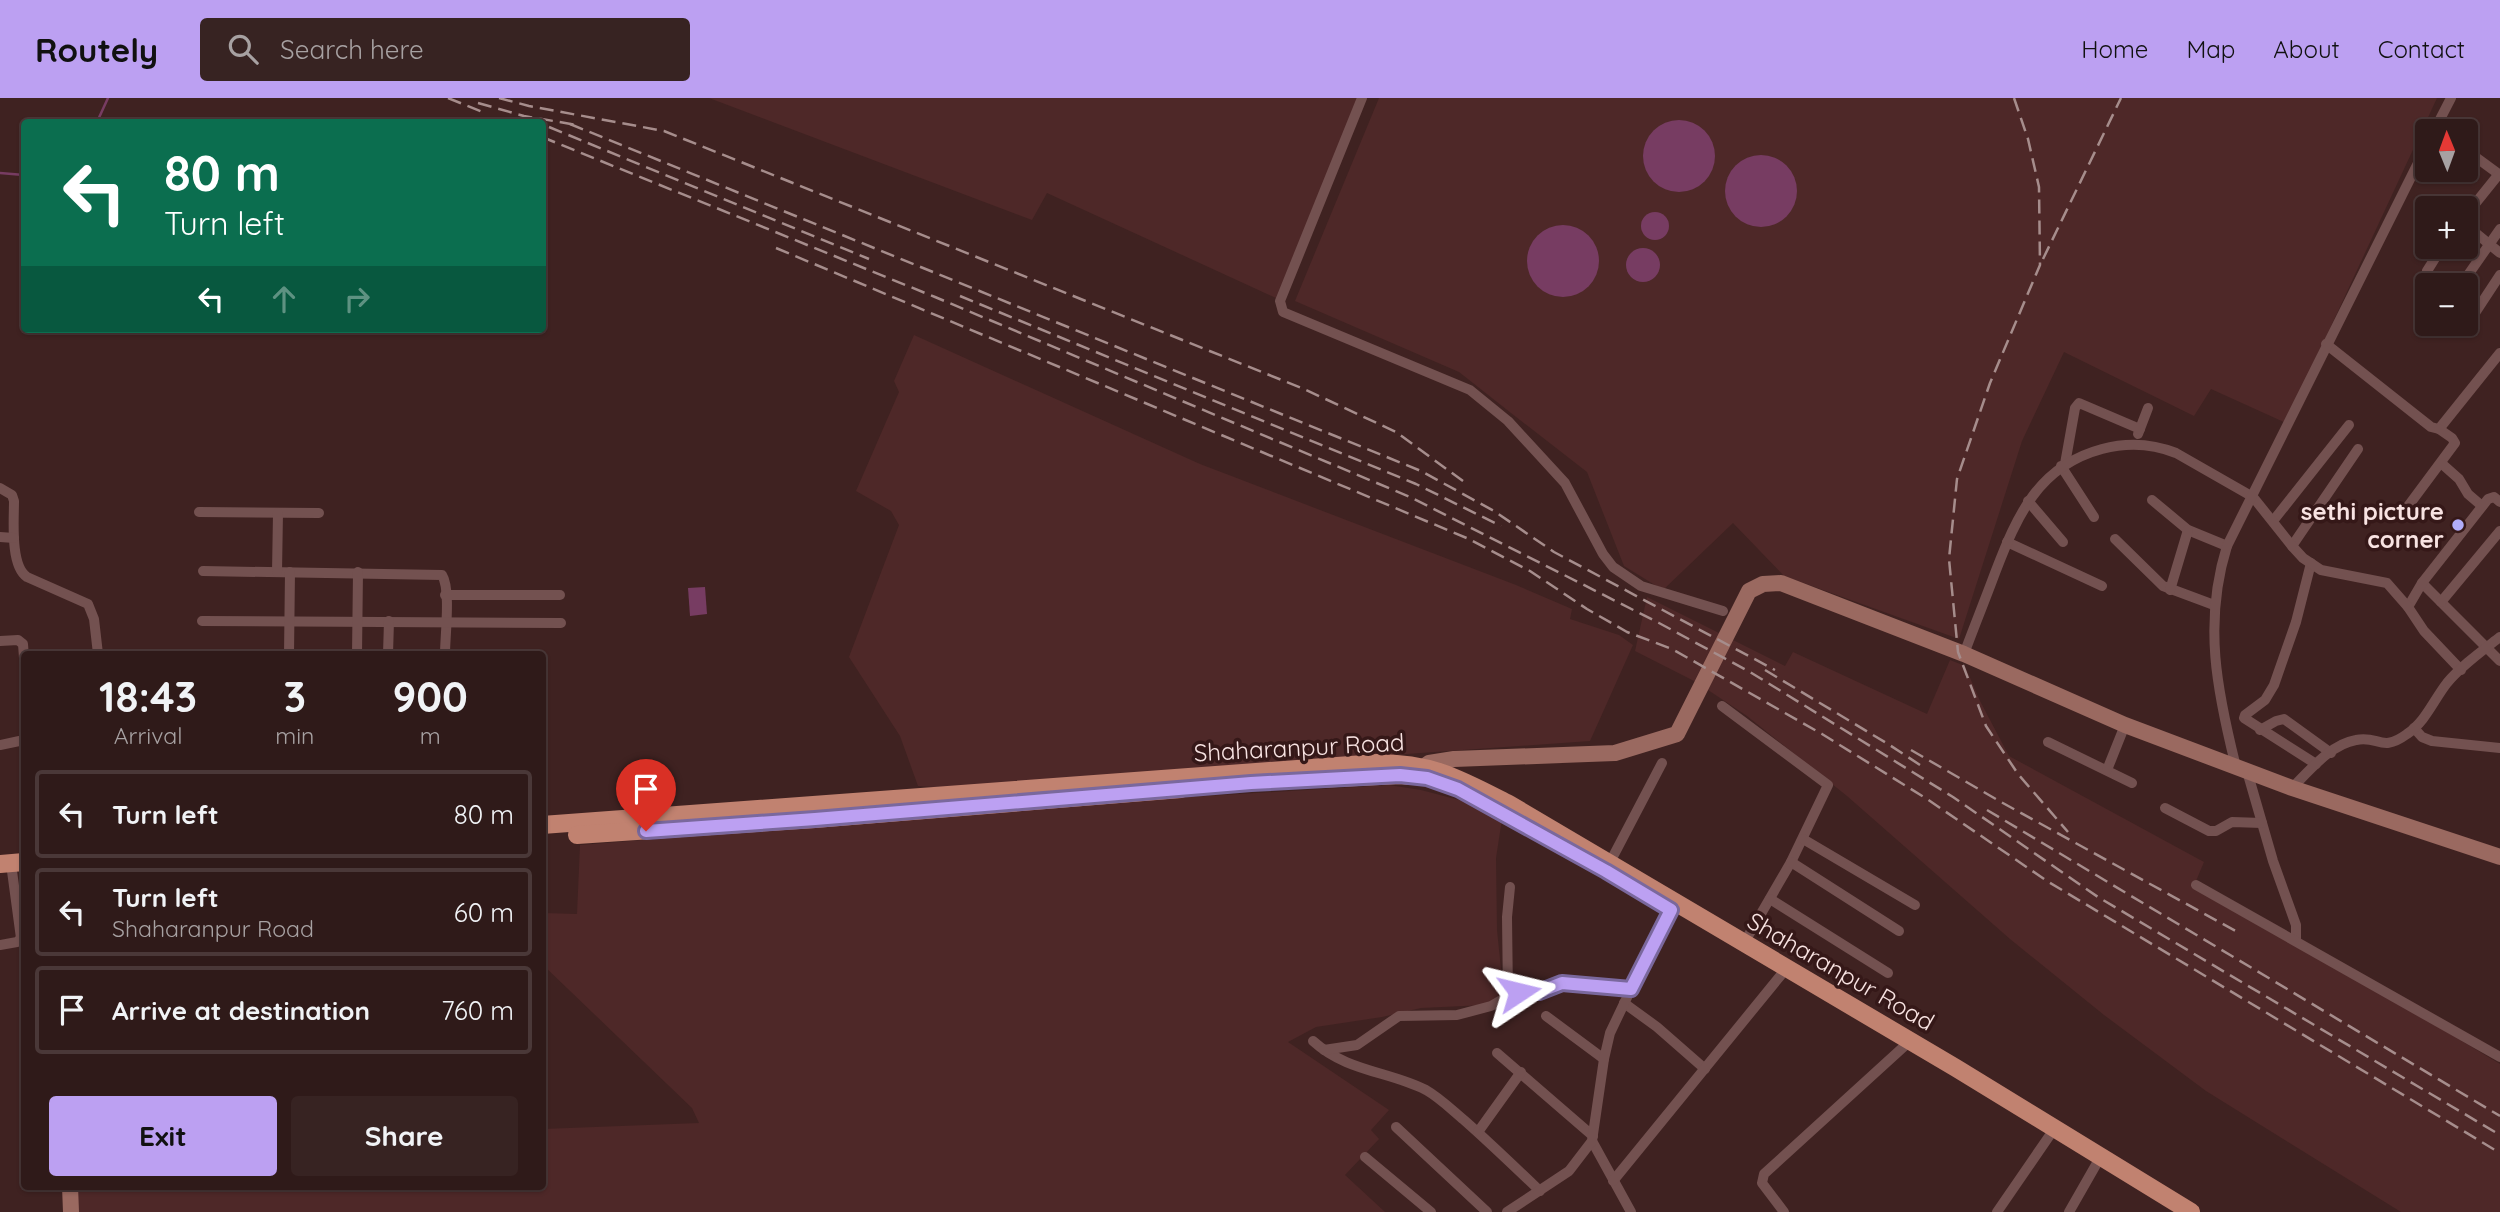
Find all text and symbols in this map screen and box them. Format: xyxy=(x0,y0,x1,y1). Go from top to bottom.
search box xyxy=(200,18,690,81)
text: Routely xyxy=(35,29,158,70)
icon: search xyxy=(224,30,262,68)
text: Search here xyxy=(280,33,424,66)
text: Home xyxy=(2081,34,2148,64)
text: Map xyxy=(2186,34,2235,64)
text: About xyxy=(2273,34,2340,64)
text: Contact xyxy=(2378,34,2465,64)
north arrow xyxy=(2415,119,2478,182)
map controls xyxy=(2415,119,2478,336)
text: 80 m xyxy=(164,142,280,203)
icon: left xyxy=(49,147,140,238)
button: + xyxy=(2415,196,2478,259)
text: Turn left xyxy=(164,203,285,243)
button: − xyxy=(2415,273,2478,336)
icon: left xyxy=(192,280,230,318)
icon: ahead xyxy=(265,280,303,318)
icon: right xyxy=(338,280,376,318)
place label: sethi picture corner xyxy=(2301,496,2444,554)
marker: sethi picture corner xyxy=(2450,517,2466,533)
text: 18:43 xyxy=(99,670,197,723)
text: 3 xyxy=(284,670,306,723)
text: 900 xyxy=(392,670,468,723)
text: Arrival xyxy=(114,721,183,750)
text: min xyxy=(275,721,314,750)
text: m xyxy=(420,721,441,750)
street label: Shaharanpur Road xyxy=(1193,727,1405,767)
pin xyxy=(616,759,676,831)
icon: arrive xyxy=(627,770,665,808)
icon: left xyxy=(53,795,91,833)
text: Turn left xyxy=(112,798,219,831)
text: 80 m xyxy=(454,798,514,831)
text: Turn left xyxy=(112,881,219,914)
icon: left xyxy=(53,893,91,931)
text: 60 m xyxy=(454,896,514,929)
street label: Shaharanpur Road xyxy=(1742,905,1940,1037)
text: Shaharanpur Road xyxy=(112,914,314,943)
position arrow xyxy=(1482,955,1556,1029)
icon: arrive xyxy=(53,991,91,1029)
text: Arrive at destination xyxy=(112,994,370,1027)
text: 760 m xyxy=(441,994,514,1027)
button: Exit xyxy=(49,1096,277,1176)
button: Share xyxy=(291,1096,518,1176)

